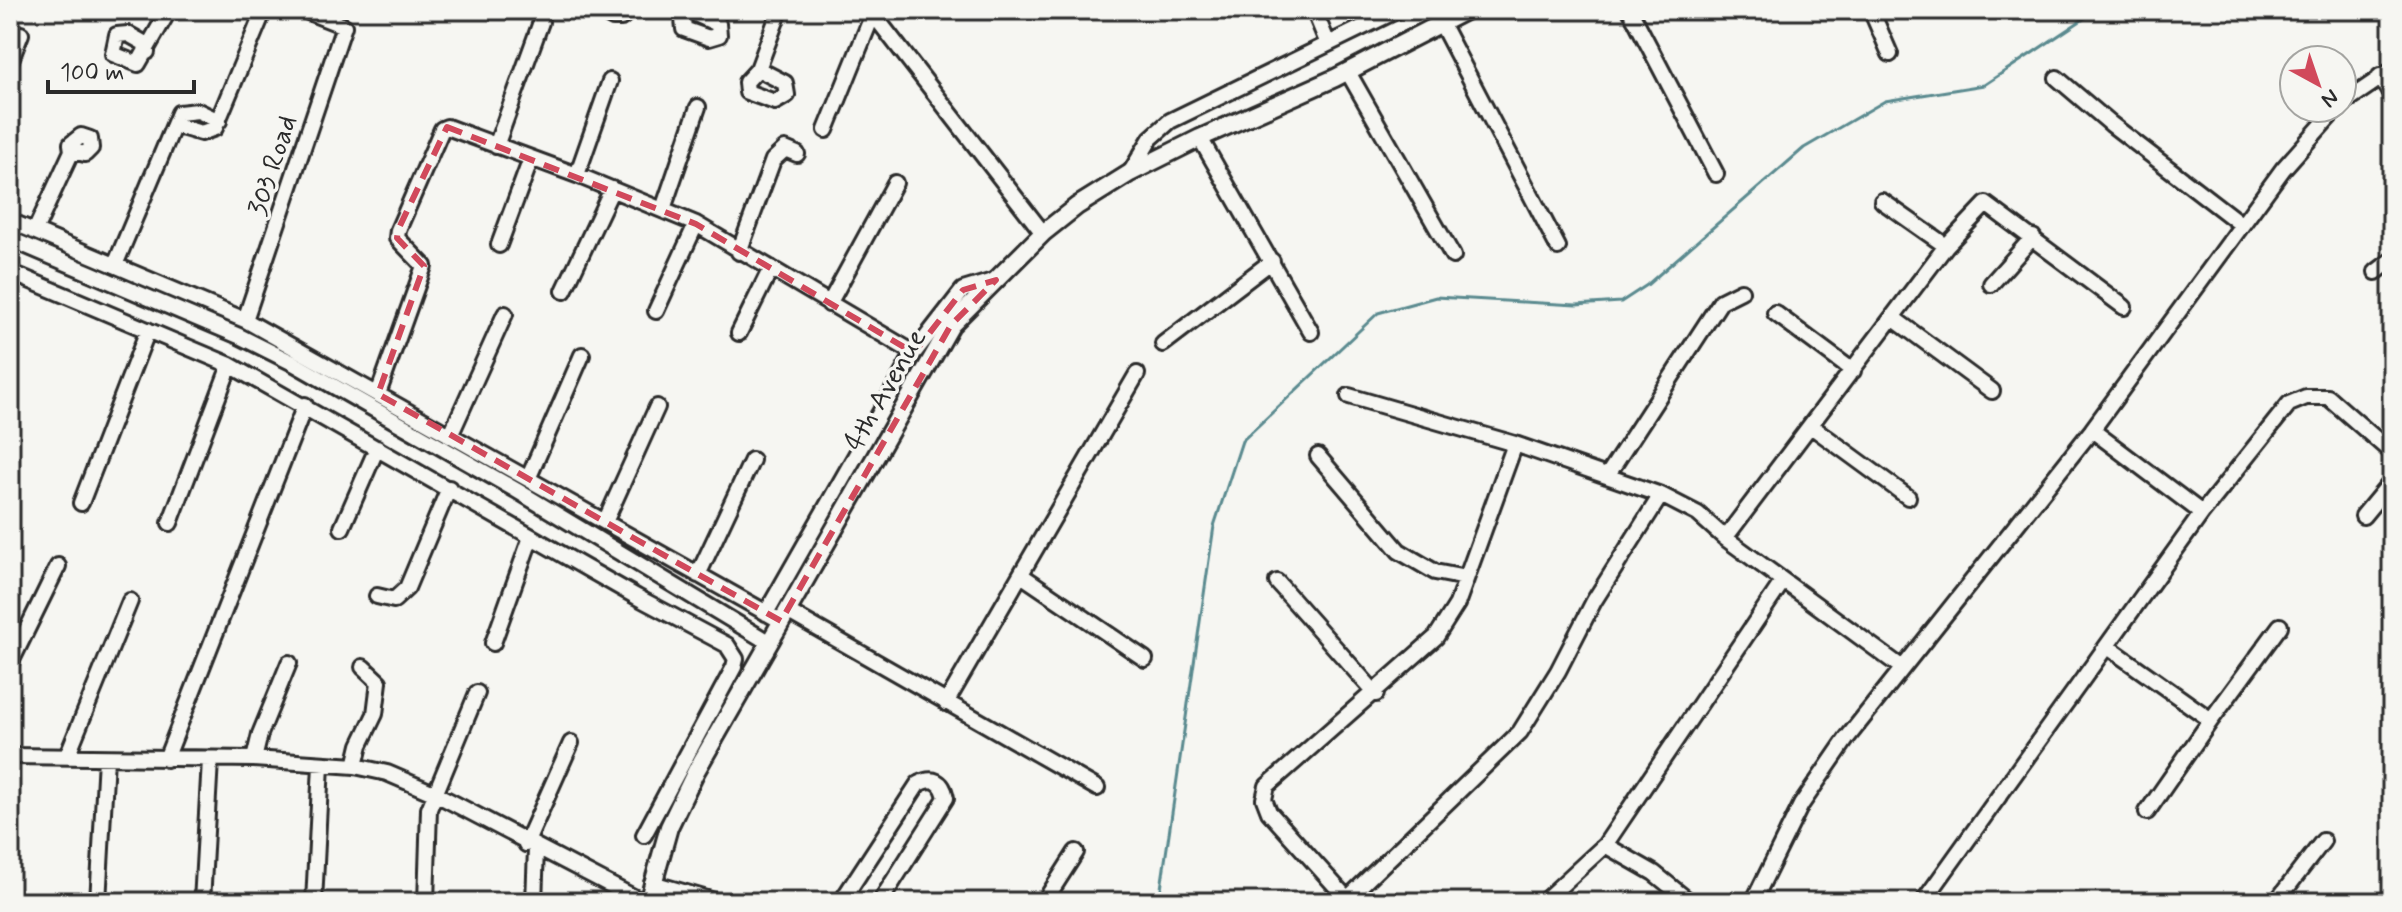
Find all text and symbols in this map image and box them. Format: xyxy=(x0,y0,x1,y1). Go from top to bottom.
scale bar xyxy=(48,44,194,94)
north arrow xyxy=(2278,44,2358,124)
text: 100 m xyxy=(60,58,124,89)
text: N xyxy=(2315,82,2344,113)
street label: 303 Road xyxy=(240,111,307,221)
street label: 4th Avenue xyxy=(836,322,936,458)

